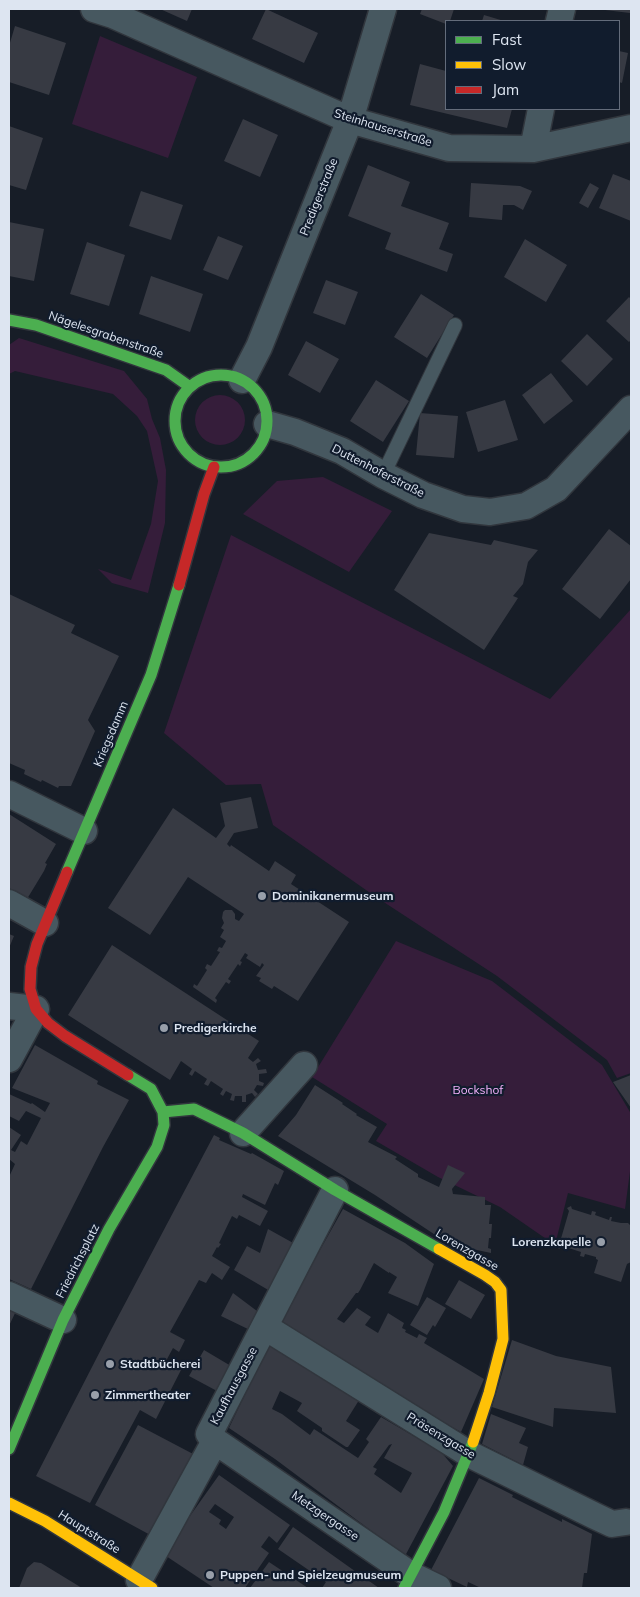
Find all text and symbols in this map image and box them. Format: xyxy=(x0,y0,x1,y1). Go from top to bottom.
legend xyxy=(445,20,620,110)
text: Fast xyxy=(492,30,522,49)
text: Slow xyxy=(492,55,526,74)
text: Jam xyxy=(492,80,519,99)
street label: Steinhauserstraße xyxy=(332,106,434,150)
street label: Predigerstraße xyxy=(297,156,341,238)
street label: Nägelesgrabenstraße xyxy=(47,309,165,361)
street label: Duttenhoferstraße xyxy=(329,441,427,501)
street label: Kriegsdamm xyxy=(91,699,131,769)
place label: Dominikanermuseum xyxy=(272,889,394,903)
marker: Dominikanermuseum xyxy=(256,890,268,902)
place label: Predigerkirche xyxy=(174,1021,257,1035)
marker: Predigerkirche xyxy=(158,1022,170,1034)
park label: Bockshof xyxy=(453,1083,503,1097)
street label: Friedrichsplatz xyxy=(53,1221,103,1301)
street label: Lorenzgasse xyxy=(433,1226,501,1274)
place label: Lorenzkapelle xyxy=(512,1235,591,1249)
marker: Lorenzkapelle xyxy=(595,1236,607,1248)
street label: Kaufhausgasse xyxy=(208,1345,260,1427)
place label: Stadtbücherei xyxy=(120,1357,200,1371)
marker: Stadtbücherei xyxy=(104,1358,116,1370)
place label: Zimmertheater xyxy=(105,1388,190,1402)
marker: Zimmertheater xyxy=(89,1389,101,1401)
street label: Präsenzgasse xyxy=(404,1410,478,1462)
street label: Metzgergasse xyxy=(289,1488,361,1544)
street label: Hauptstraße xyxy=(55,1507,123,1557)
place label: Puppen- und Spielzeugmuseum xyxy=(220,1568,401,1582)
marker: Puppen- und Spielzeugmuseum xyxy=(204,1569,216,1581)

